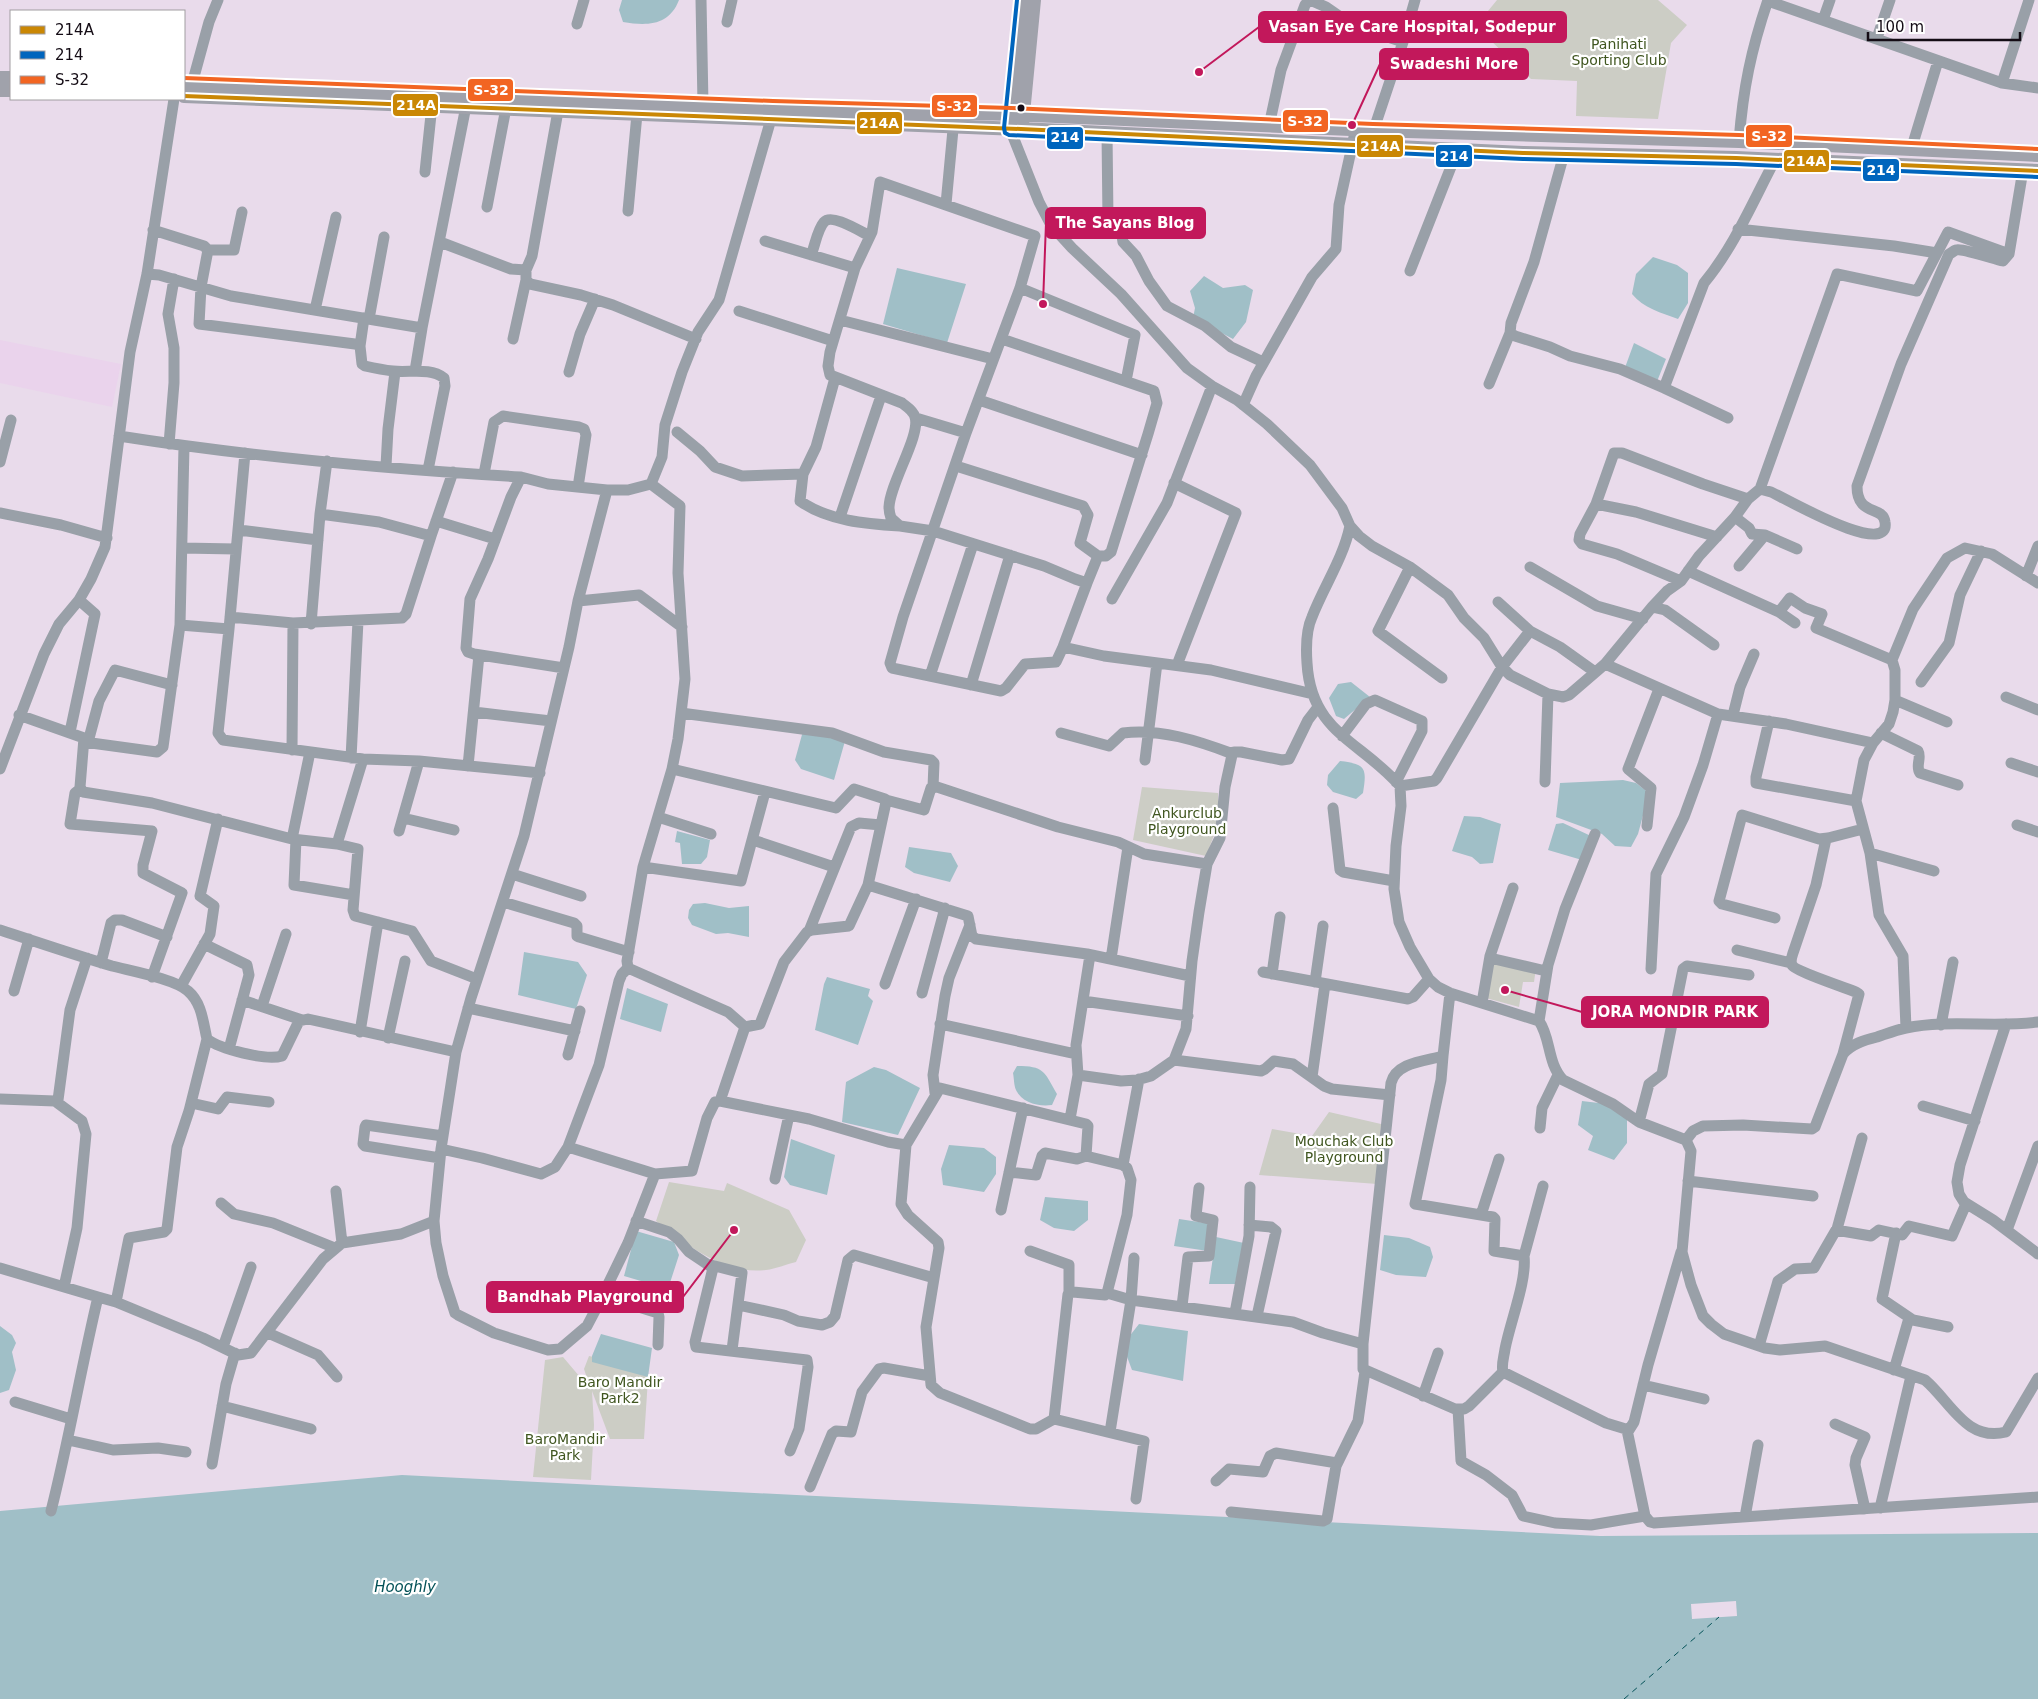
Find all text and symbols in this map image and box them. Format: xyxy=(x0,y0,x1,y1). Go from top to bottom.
legend xyxy=(10,10,185,100)
scale bar xyxy=(1868,10,2020,42)
callout: Vasan Eye Care Hospital, Sodepur xyxy=(1259,12,1566,42)
text: Vasan Eye Care Hospital, Sodepur xyxy=(1268,18,1556,36)
text: 100 m xyxy=(1876,18,1924,36)
text: 214A xyxy=(55,21,95,39)
park label: Panihati Sporting Club xyxy=(1571,36,1667,68)
text: 214 xyxy=(55,46,84,64)
callout: Swadeshi More xyxy=(1380,49,1528,79)
text: Swadeshi More xyxy=(1390,55,1518,73)
text: S-32 xyxy=(55,71,89,89)
line badge: S-32 xyxy=(467,78,514,102)
text: S-32 xyxy=(473,82,509,98)
line badge: 214A xyxy=(392,93,439,117)
line badge: S-32 xyxy=(931,94,978,118)
text: 214A xyxy=(396,97,436,113)
text: S-32 xyxy=(936,98,972,114)
unlabelled marker xyxy=(1016,103,1026,113)
line badge: S-32 xyxy=(1282,109,1329,133)
line badge: 214A xyxy=(856,111,903,135)
text: S-32 xyxy=(1287,113,1323,129)
text: 214A xyxy=(859,115,899,131)
line badge: S-32 xyxy=(1745,124,1793,148)
line badge: 214 xyxy=(1046,126,1084,150)
text: S-32 xyxy=(1751,128,1787,144)
text: 214 xyxy=(1050,129,1080,145)
line badge: 214A xyxy=(1356,134,1404,158)
text: 214A xyxy=(1360,138,1400,154)
line badge: 214 xyxy=(1435,144,1473,168)
text: 214 xyxy=(1439,148,1469,164)
line badge: 214A xyxy=(1783,149,1830,173)
text: 214A xyxy=(1786,153,1826,169)
line badge: 214 xyxy=(1862,158,1900,182)
text: 214 xyxy=(1866,162,1896,178)
callout: The Sayans Blog xyxy=(1046,208,1205,238)
text: The Sayans Blog xyxy=(1055,214,1195,232)
park label: Ankurclub Playground xyxy=(1148,805,1226,837)
callout: JORA MONDIR PARK xyxy=(1582,997,1768,1027)
text: JORA MONDIR PARK xyxy=(1591,1003,1759,1021)
park label: Mouchak Club Playground xyxy=(1295,1133,1393,1165)
callout: Bandhab Playground xyxy=(487,1282,683,1312)
text: Bandhab Playground xyxy=(497,1288,673,1306)
park label: Baro Mandir Park2 xyxy=(578,1374,663,1406)
park label: BaroMandir Park xyxy=(525,1431,605,1463)
water label: Hooghly xyxy=(374,1578,437,1596)

